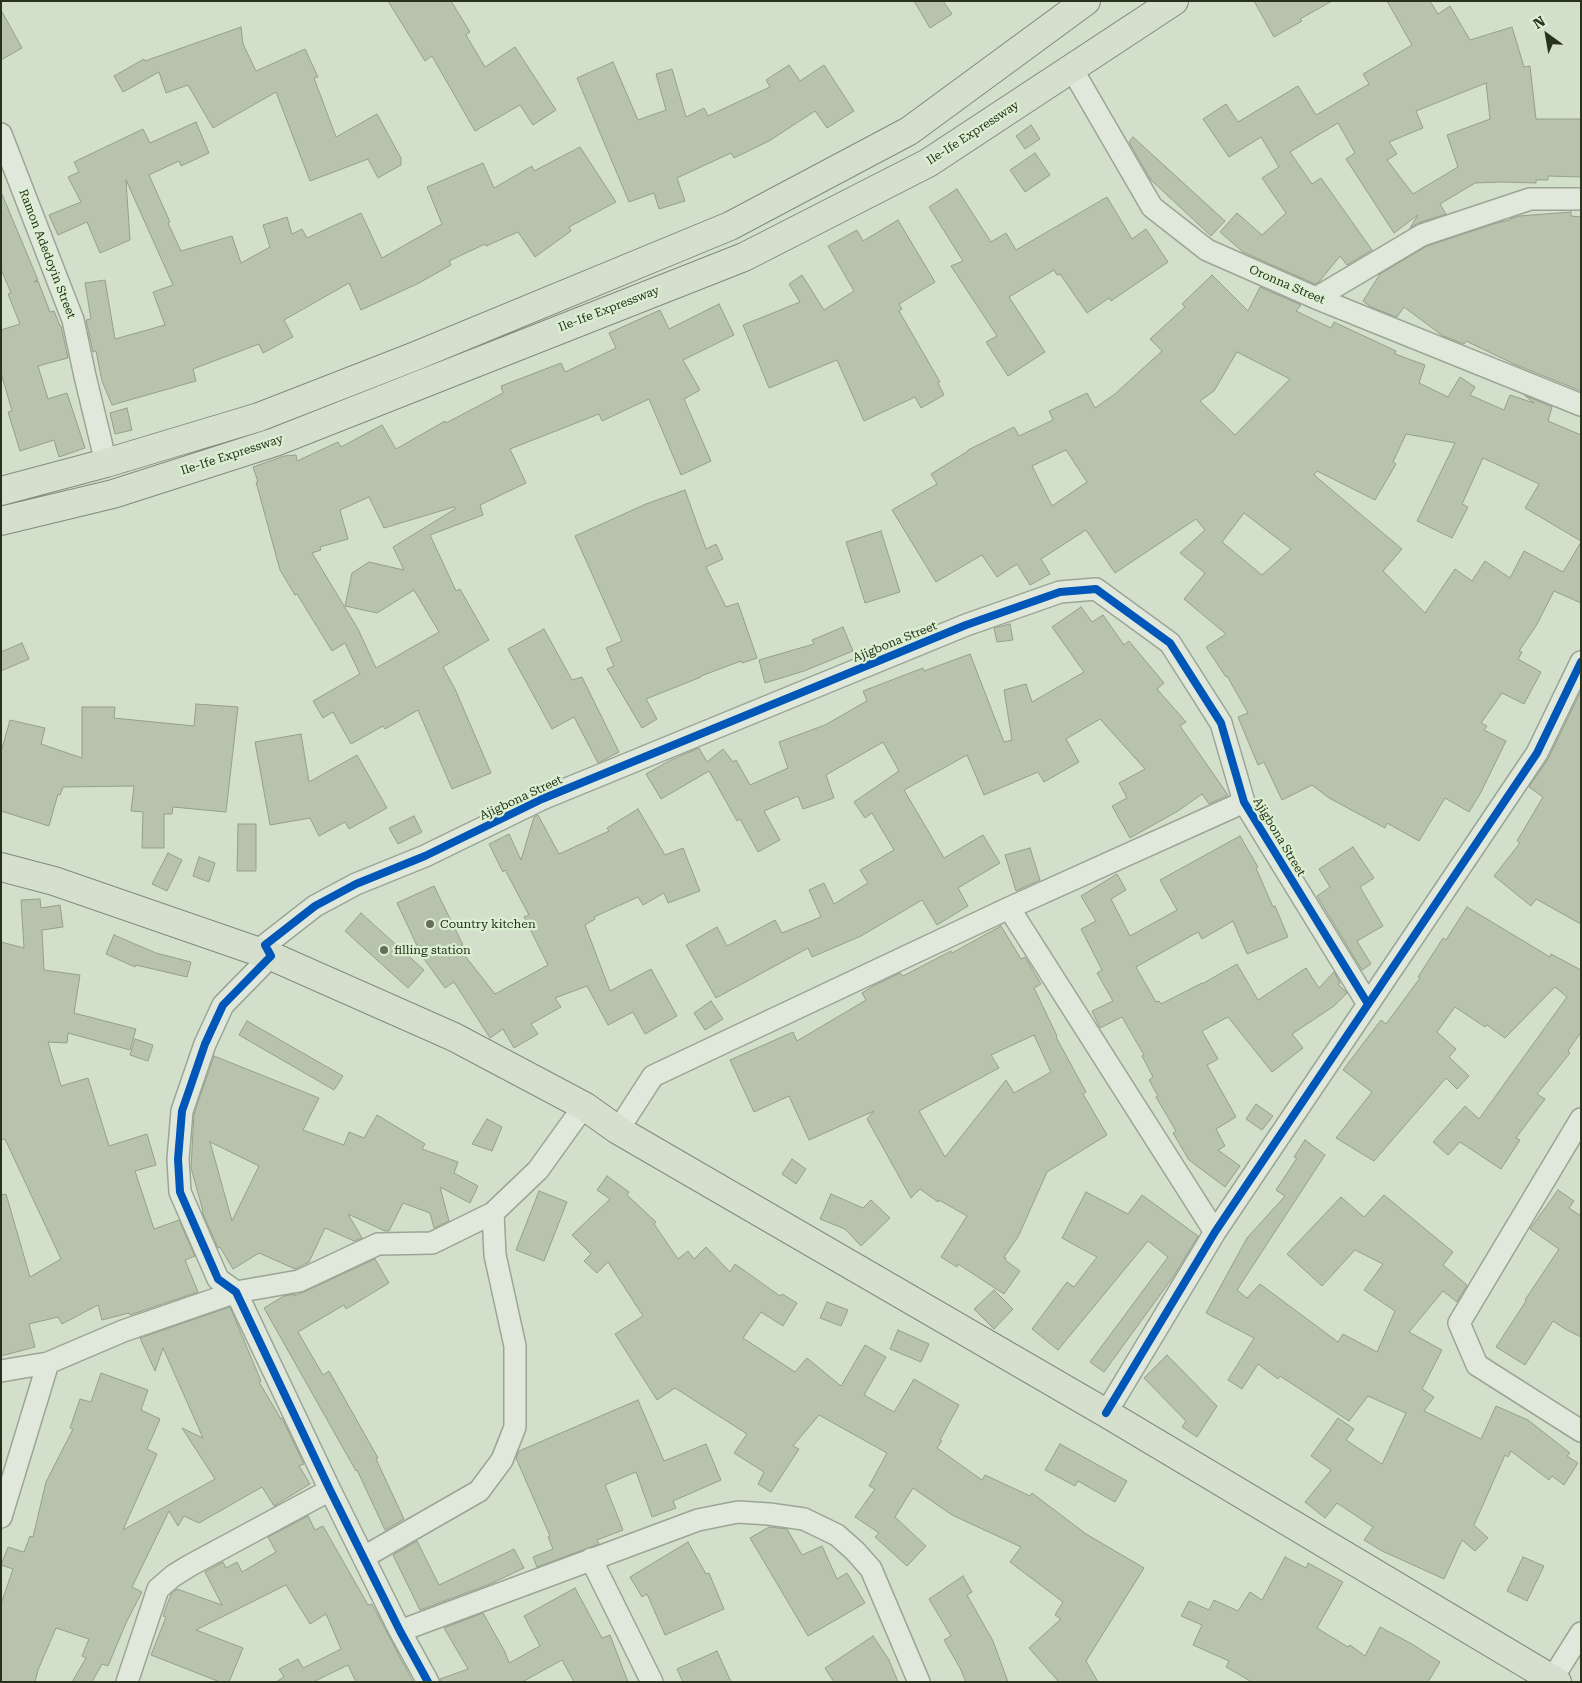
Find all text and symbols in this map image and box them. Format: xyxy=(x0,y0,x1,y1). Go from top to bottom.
north arrow xyxy=(1522,10,1572,60)
text: N xyxy=(1530,13,1548,32)
street label: Ile-Ife Expressway xyxy=(924,98,1022,168)
street label: Ramon Adedoyin Street xyxy=(16,187,78,321)
street label: Oronna Street xyxy=(1247,263,1327,307)
street label: Ile-Ife Expressway xyxy=(556,283,662,335)
street label: Ile-Ife Expressway xyxy=(179,432,285,478)
street label: Ajigbona Street xyxy=(851,619,939,665)
street label: Ajigbona Street xyxy=(477,773,565,823)
street label: Ajigbona Street xyxy=(1250,795,1308,879)
place label: Country kitchen xyxy=(440,917,536,931)
marker: Country kitchen xyxy=(424,918,436,930)
place label: filling station xyxy=(394,943,471,957)
marker: filling station xyxy=(378,944,390,956)

